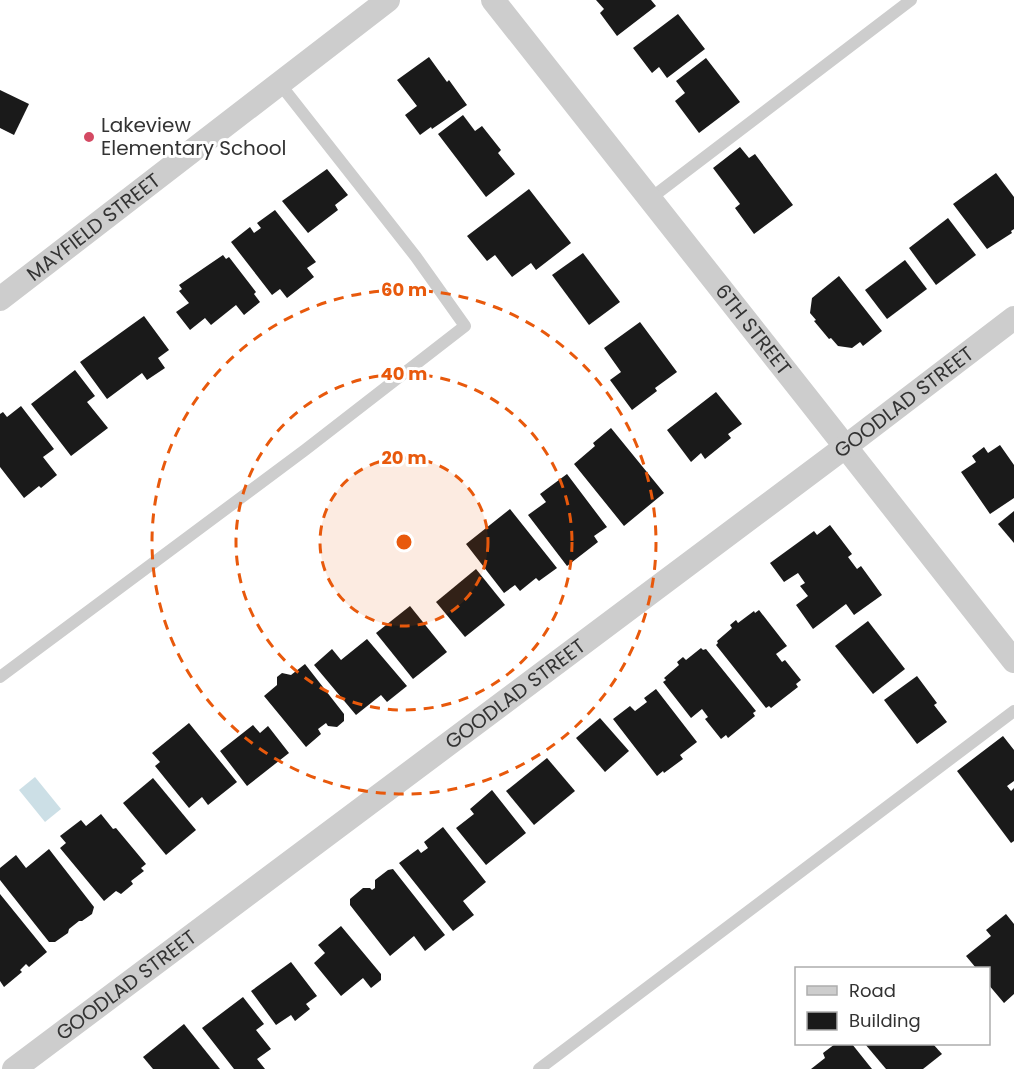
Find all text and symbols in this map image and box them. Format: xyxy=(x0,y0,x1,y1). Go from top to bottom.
place label: Lakeview Elementary School xyxy=(101,111,286,162)
marker: Lakeview Elementary School xyxy=(82,130,96,144)
street label: MAYFIELD STREET xyxy=(21,166,166,287)
text: 60 m xyxy=(381,277,427,302)
street label: 6TH STREET xyxy=(709,278,798,381)
street label: GOODLAD STREET xyxy=(828,340,980,464)
text: 40 m xyxy=(381,361,427,386)
text: 20 m xyxy=(382,445,426,470)
centre of rings xyxy=(394,532,414,552)
street label: GOODLAD STREET xyxy=(439,632,591,756)
street label: GOODLAD STREET xyxy=(50,923,202,1047)
legend xyxy=(795,967,990,1045)
text: Road xyxy=(849,978,896,1003)
text: Building xyxy=(849,1008,921,1033)

